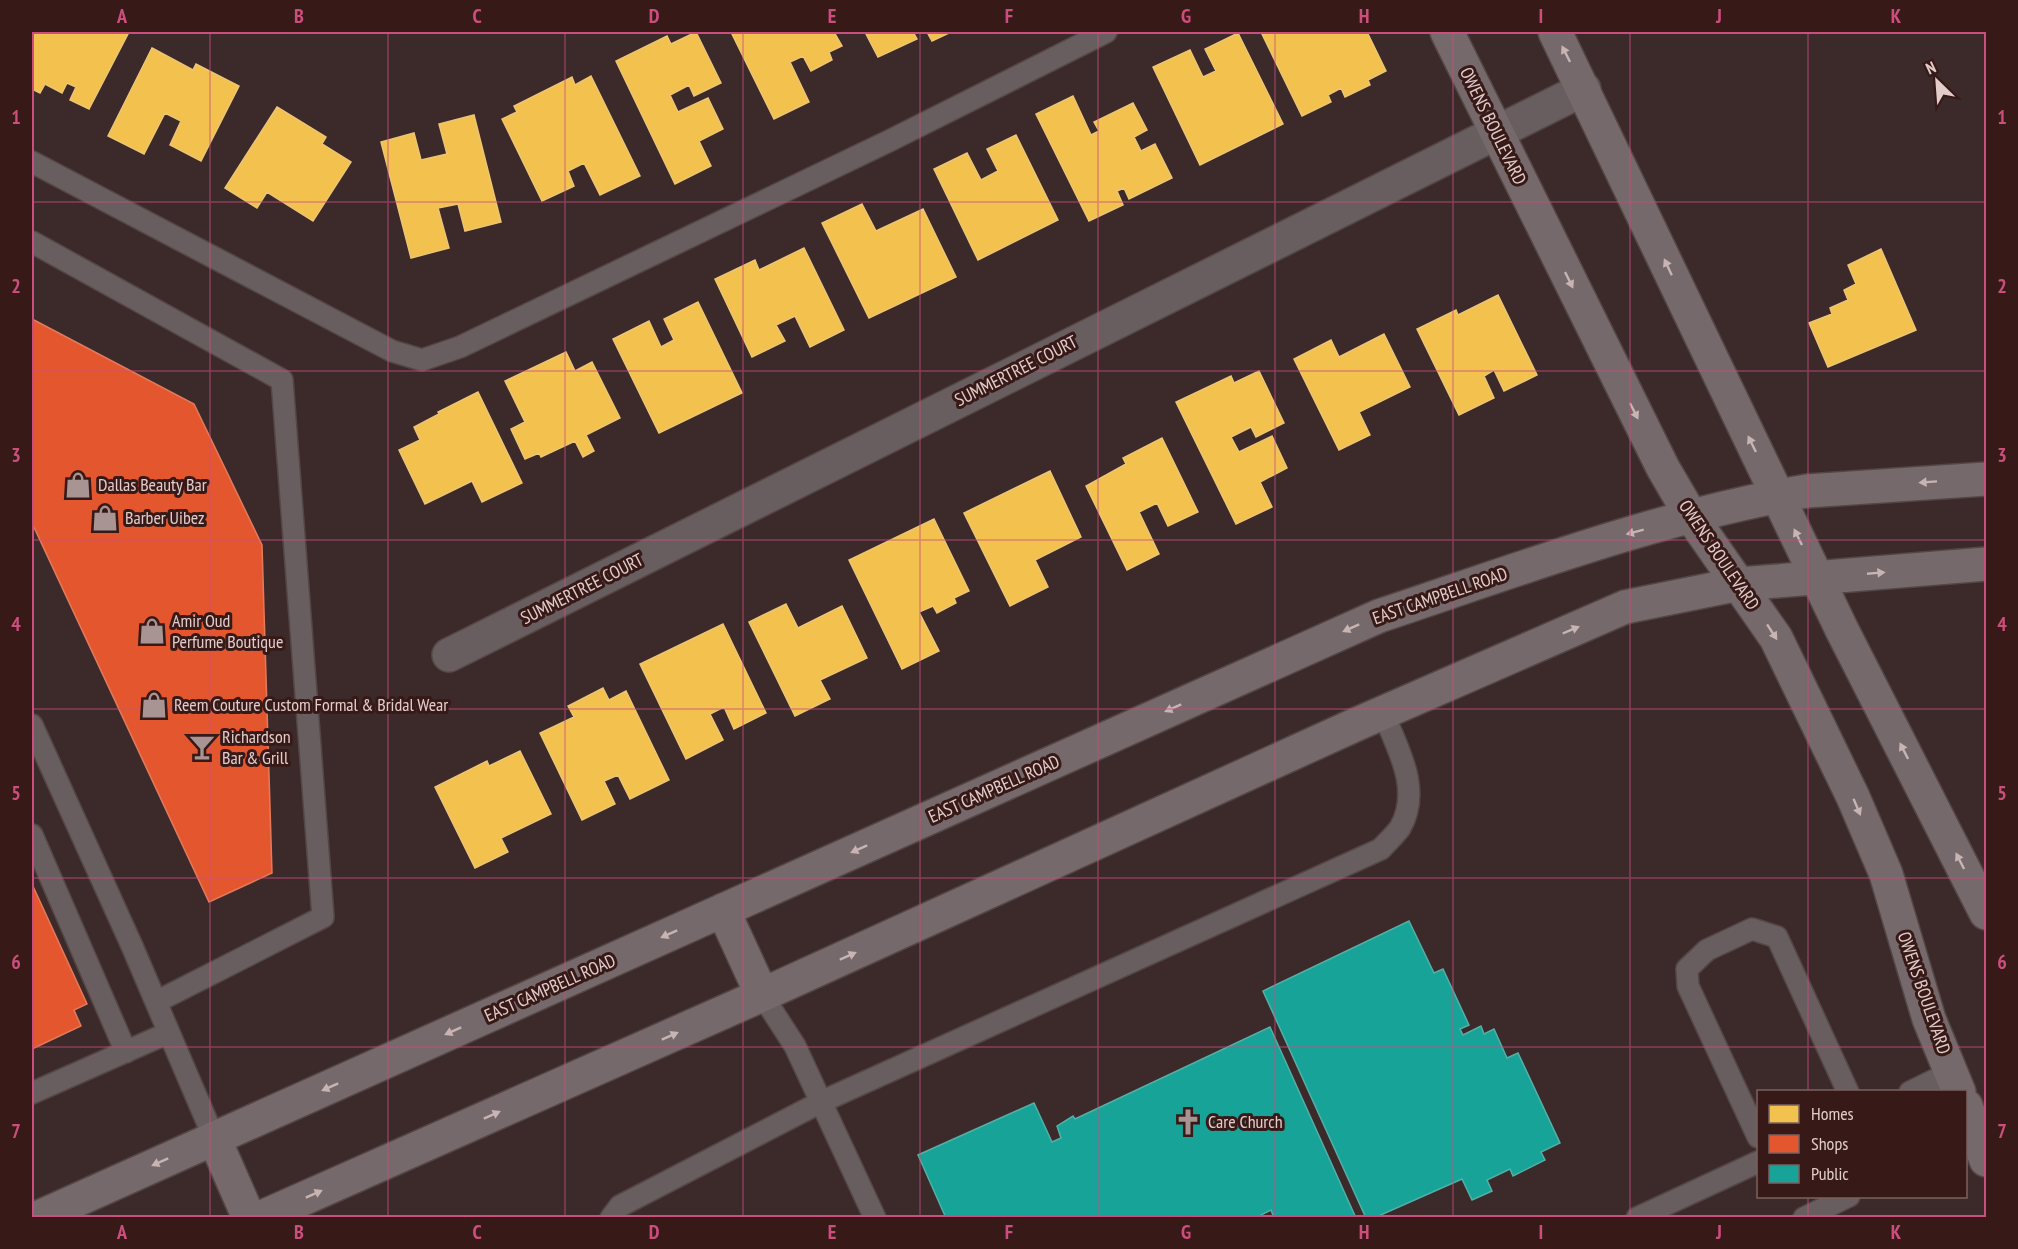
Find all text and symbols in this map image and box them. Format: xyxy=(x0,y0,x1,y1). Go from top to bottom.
text: A xyxy=(116,3,128,29)
text: B xyxy=(294,3,304,29)
text: C xyxy=(472,3,482,29)
text: D xyxy=(649,3,660,29)
text: E xyxy=(828,3,836,29)
text: F xyxy=(1005,3,1013,29)
text: G xyxy=(1181,3,1191,29)
text: H xyxy=(1359,3,1369,29)
text: I xyxy=(1539,3,1543,29)
text: J xyxy=(1715,3,1722,29)
text: K xyxy=(1891,3,1902,29)
one-way arrow xyxy=(1561,45,1571,62)
north arrow xyxy=(1907,51,1967,111)
text: N xyxy=(1923,57,1939,78)
street label: OWENS BOULEVARD xyxy=(1455,63,1532,188)
text: 1 xyxy=(11,104,21,130)
text: 1 xyxy=(1997,104,2007,130)
one-way arrow xyxy=(1664,259,1673,276)
one-way arrow xyxy=(1565,272,1574,289)
text: 2 xyxy=(11,273,21,299)
text: 2 xyxy=(1997,273,2007,299)
street label: SUMMERTREE COURT xyxy=(951,330,1081,411)
one-way arrow xyxy=(1629,402,1638,419)
one-way arrow xyxy=(1748,435,1757,452)
text: 3 xyxy=(11,442,21,468)
text: 3 xyxy=(1997,442,2007,468)
shop icon: Dallas Beauty Bar xyxy=(63,470,93,500)
place label: Dallas Beauty Bar xyxy=(98,473,207,496)
one-way arrow xyxy=(1919,478,1938,487)
street label: OWENS BOULEVARD xyxy=(1674,495,1765,614)
shop icon: Barber Uibez xyxy=(90,503,120,533)
place label: Barber Uibez xyxy=(125,506,204,529)
one-way arrow xyxy=(1626,528,1644,537)
one-way arrow xyxy=(1793,528,1802,545)
street label: SUMMERTREE COURT xyxy=(517,548,647,629)
street label: EAST CAMPBELL ROAD xyxy=(1369,562,1510,629)
one-way arrow xyxy=(1866,568,1885,578)
place label: Amir Oud Perfume Boutique xyxy=(172,609,283,653)
text: 4 xyxy=(11,611,21,637)
text: 4 xyxy=(1997,611,2007,637)
shop icon: Amir Oud Perfume Boutique xyxy=(137,616,167,646)
one-way arrow xyxy=(1342,624,1359,633)
one-way arrow xyxy=(1766,624,1778,640)
one-way arrow xyxy=(1563,625,1581,635)
shop icon: Reem Couture Custom Formal & Bridal Wear xyxy=(139,690,169,720)
place label: Reem Couture Custom Formal & Bridal Wear xyxy=(174,693,448,716)
one-way arrow xyxy=(1164,704,1181,713)
place label: Richardson Bar & Grill xyxy=(222,725,291,769)
bar icon: Richardson Bar & Grill xyxy=(187,732,217,762)
one-way arrow xyxy=(1899,742,1909,759)
street label: EAST CAMPBELL ROAD xyxy=(925,749,1063,828)
text: 5 xyxy=(11,780,21,806)
text: 5 xyxy=(1997,780,2007,806)
one-way arrow xyxy=(1852,799,1862,817)
one-way arrow xyxy=(850,845,867,854)
one-way arrow xyxy=(1955,852,1965,869)
street label: OWENS BOULEVARD xyxy=(1893,929,1956,1057)
one-way arrow xyxy=(661,930,678,939)
street label: EAST CAMPBELL ROAD xyxy=(481,948,619,1027)
text: 6 xyxy=(11,949,21,975)
text: 6 xyxy=(1997,949,2007,975)
one-way arrow xyxy=(839,951,856,960)
one-way arrow xyxy=(445,1027,462,1036)
one-way arrow xyxy=(661,1030,679,1040)
one-way arrow xyxy=(321,1082,338,1091)
legend xyxy=(1757,1090,1967,1198)
text: Homes xyxy=(1811,1102,1854,1125)
church icon: Care Church xyxy=(1173,1107,1203,1137)
one-way arrow xyxy=(483,1110,500,1119)
place label: Care Church xyxy=(1208,1110,1283,1133)
text: 7 xyxy=(11,1118,21,1144)
text: 7 xyxy=(1997,1118,2007,1144)
text: Shops xyxy=(1811,1132,1848,1155)
one-way arrow xyxy=(152,1158,169,1167)
text: Public xyxy=(1811,1162,1849,1185)
one-way arrow xyxy=(305,1189,323,1199)
text: A xyxy=(116,1219,128,1245)
text: B xyxy=(294,1219,304,1245)
text: C xyxy=(472,1219,482,1245)
text: D xyxy=(649,1219,660,1245)
text: E xyxy=(828,1219,836,1245)
text: F xyxy=(1005,1219,1013,1245)
text: G xyxy=(1181,1219,1191,1245)
text: H xyxy=(1359,1219,1369,1245)
text: I xyxy=(1539,1219,1543,1245)
text: J xyxy=(1715,1219,1722,1245)
text: K xyxy=(1891,1219,1902,1245)

